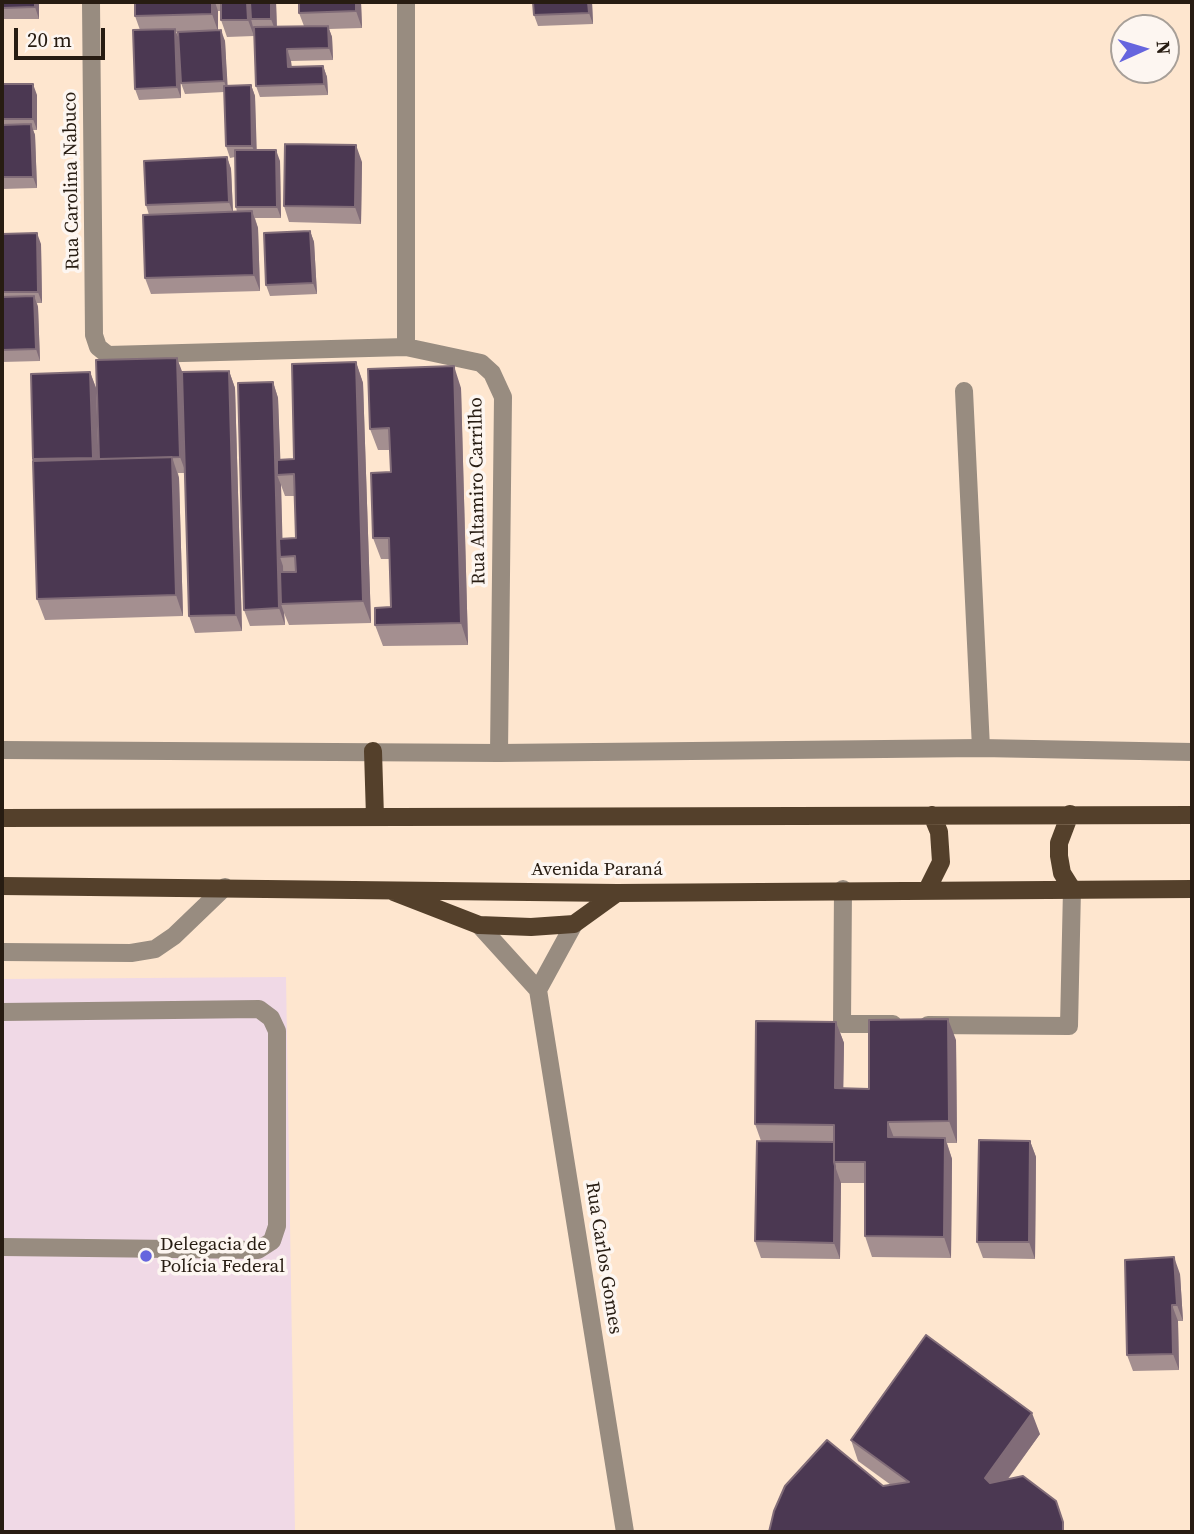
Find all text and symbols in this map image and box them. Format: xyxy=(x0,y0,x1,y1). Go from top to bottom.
scale bar xyxy=(18,14,108,58)
north arrow xyxy=(1110,14,1180,84)
text: 20 m xyxy=(27,25,72,54)
text: N xyxy=(1151,40,1177,55)
street label: Rua Carolina Nabuco xyxy=(59,91,85,271)
street label: Rua Altamiro Carrilho xyxy=(465,397,491,585)
street label: Avenida Paraná xyxy=(531,859,663,881)
street label: Rua Carlos Gomes xyxy=(580,1180,626,1336)
place label: Delegacia de Polícia Federal xyxy=(160,1234,285,1278)
marker: Delegacia de Polícia Federal xyxy=(138,1248,154,1264)

